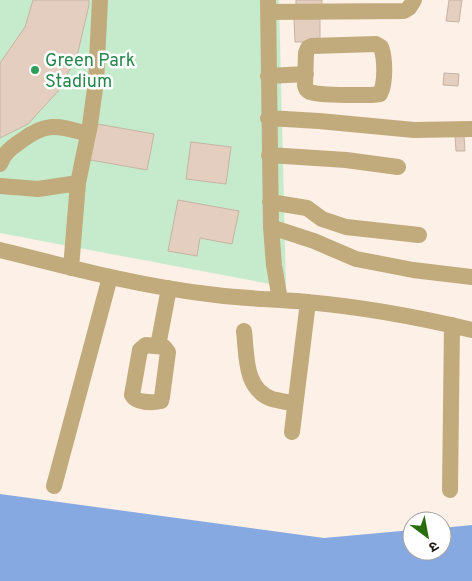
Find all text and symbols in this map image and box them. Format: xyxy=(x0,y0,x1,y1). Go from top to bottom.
place label: Green Park Stadium xyxy=(45,50,135,94)
marker: Green Park Stadium xyxy=(29,64,41,76)
north arrow xyxy=(402,511,452,561)
text: उ xyxy=(424,536,441,556)

